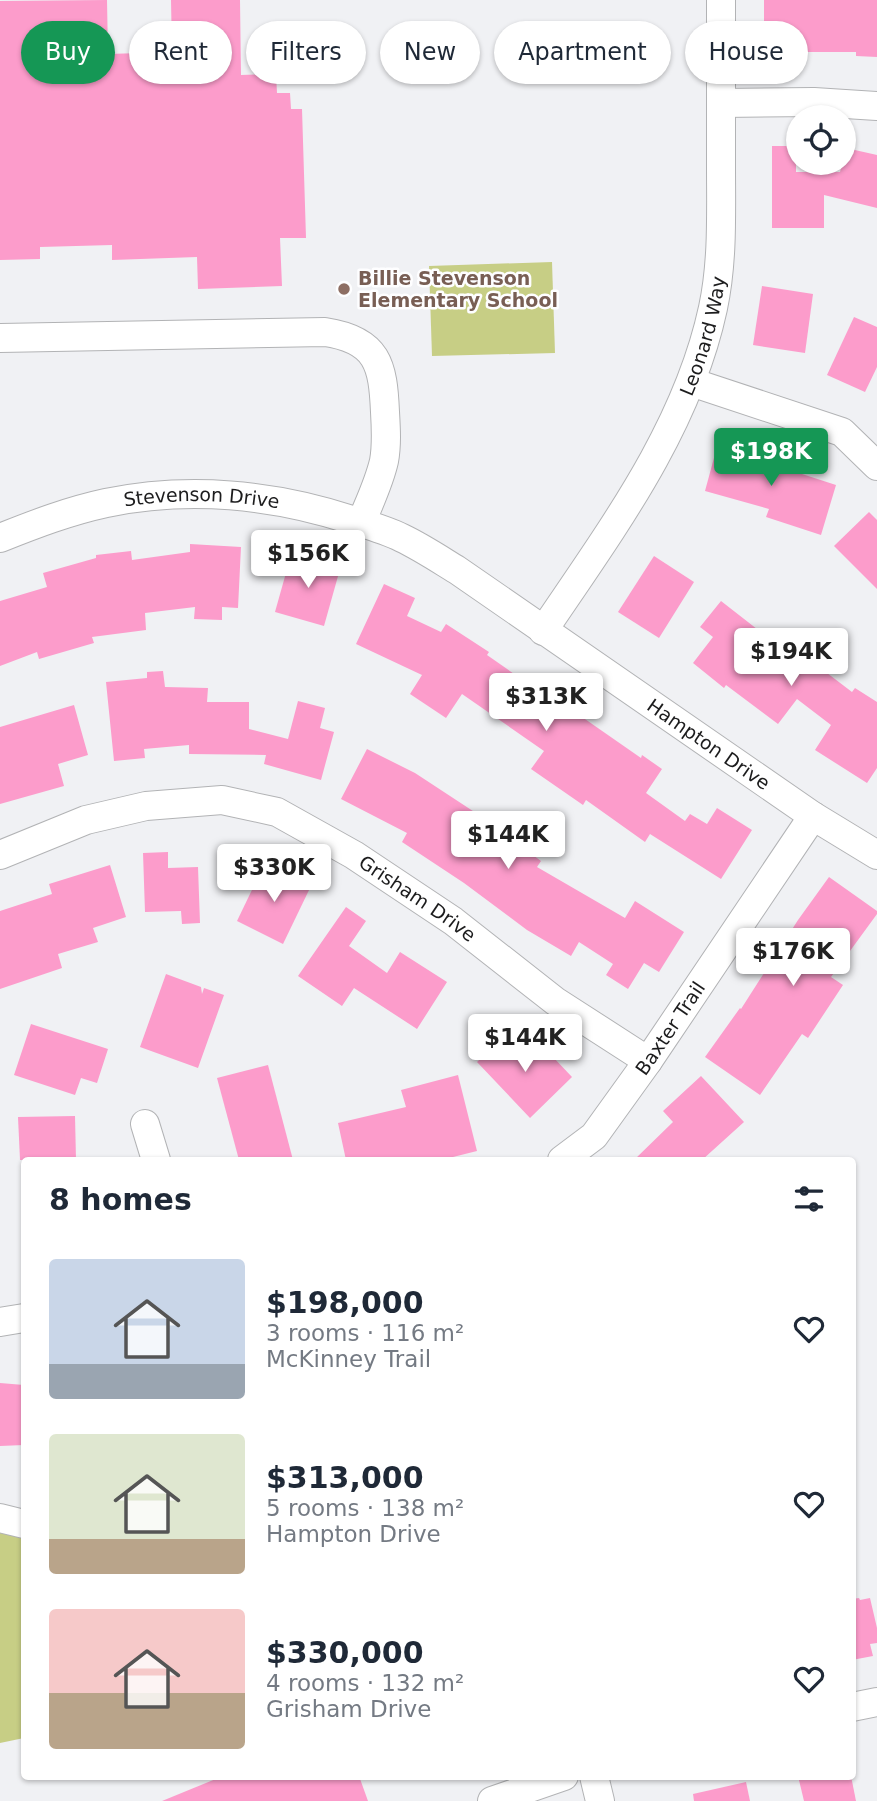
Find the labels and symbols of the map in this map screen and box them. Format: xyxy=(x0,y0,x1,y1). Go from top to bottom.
place label: Billie Stevenson Elementary School xyxy=(358,267,558,311)
street label: Leonard Way xyxy=(675,275,729,399)
marker: Billie Stevenson Elementary School xyxy=(336,281,352,297)
pin: $198K xyxy=(722,428,820,488)
street label: Stevenson Drive xyxy=(122,483,281,512)
pin: $156K xyxy=(259,530,357,590)
pin: $194K xyxy=(742,628,840,688)
pin: $313K xyxy=(497,674,595,733)
street label: Hampton Drive xyxy=(643,694,774,794)
pin: $144K xyxy=(459,812,557,871)
pin: $330K xyxy=(225,844,323,904)
street label: Grisham Drive xyxy=(355,851,480,946)
pin: $176K xyxy=(744,928,842,988)
street label: Baxter Trail xyxy=(631,977,709,1079)
pin: $144K xyxy=(476,1014,574,1074)

